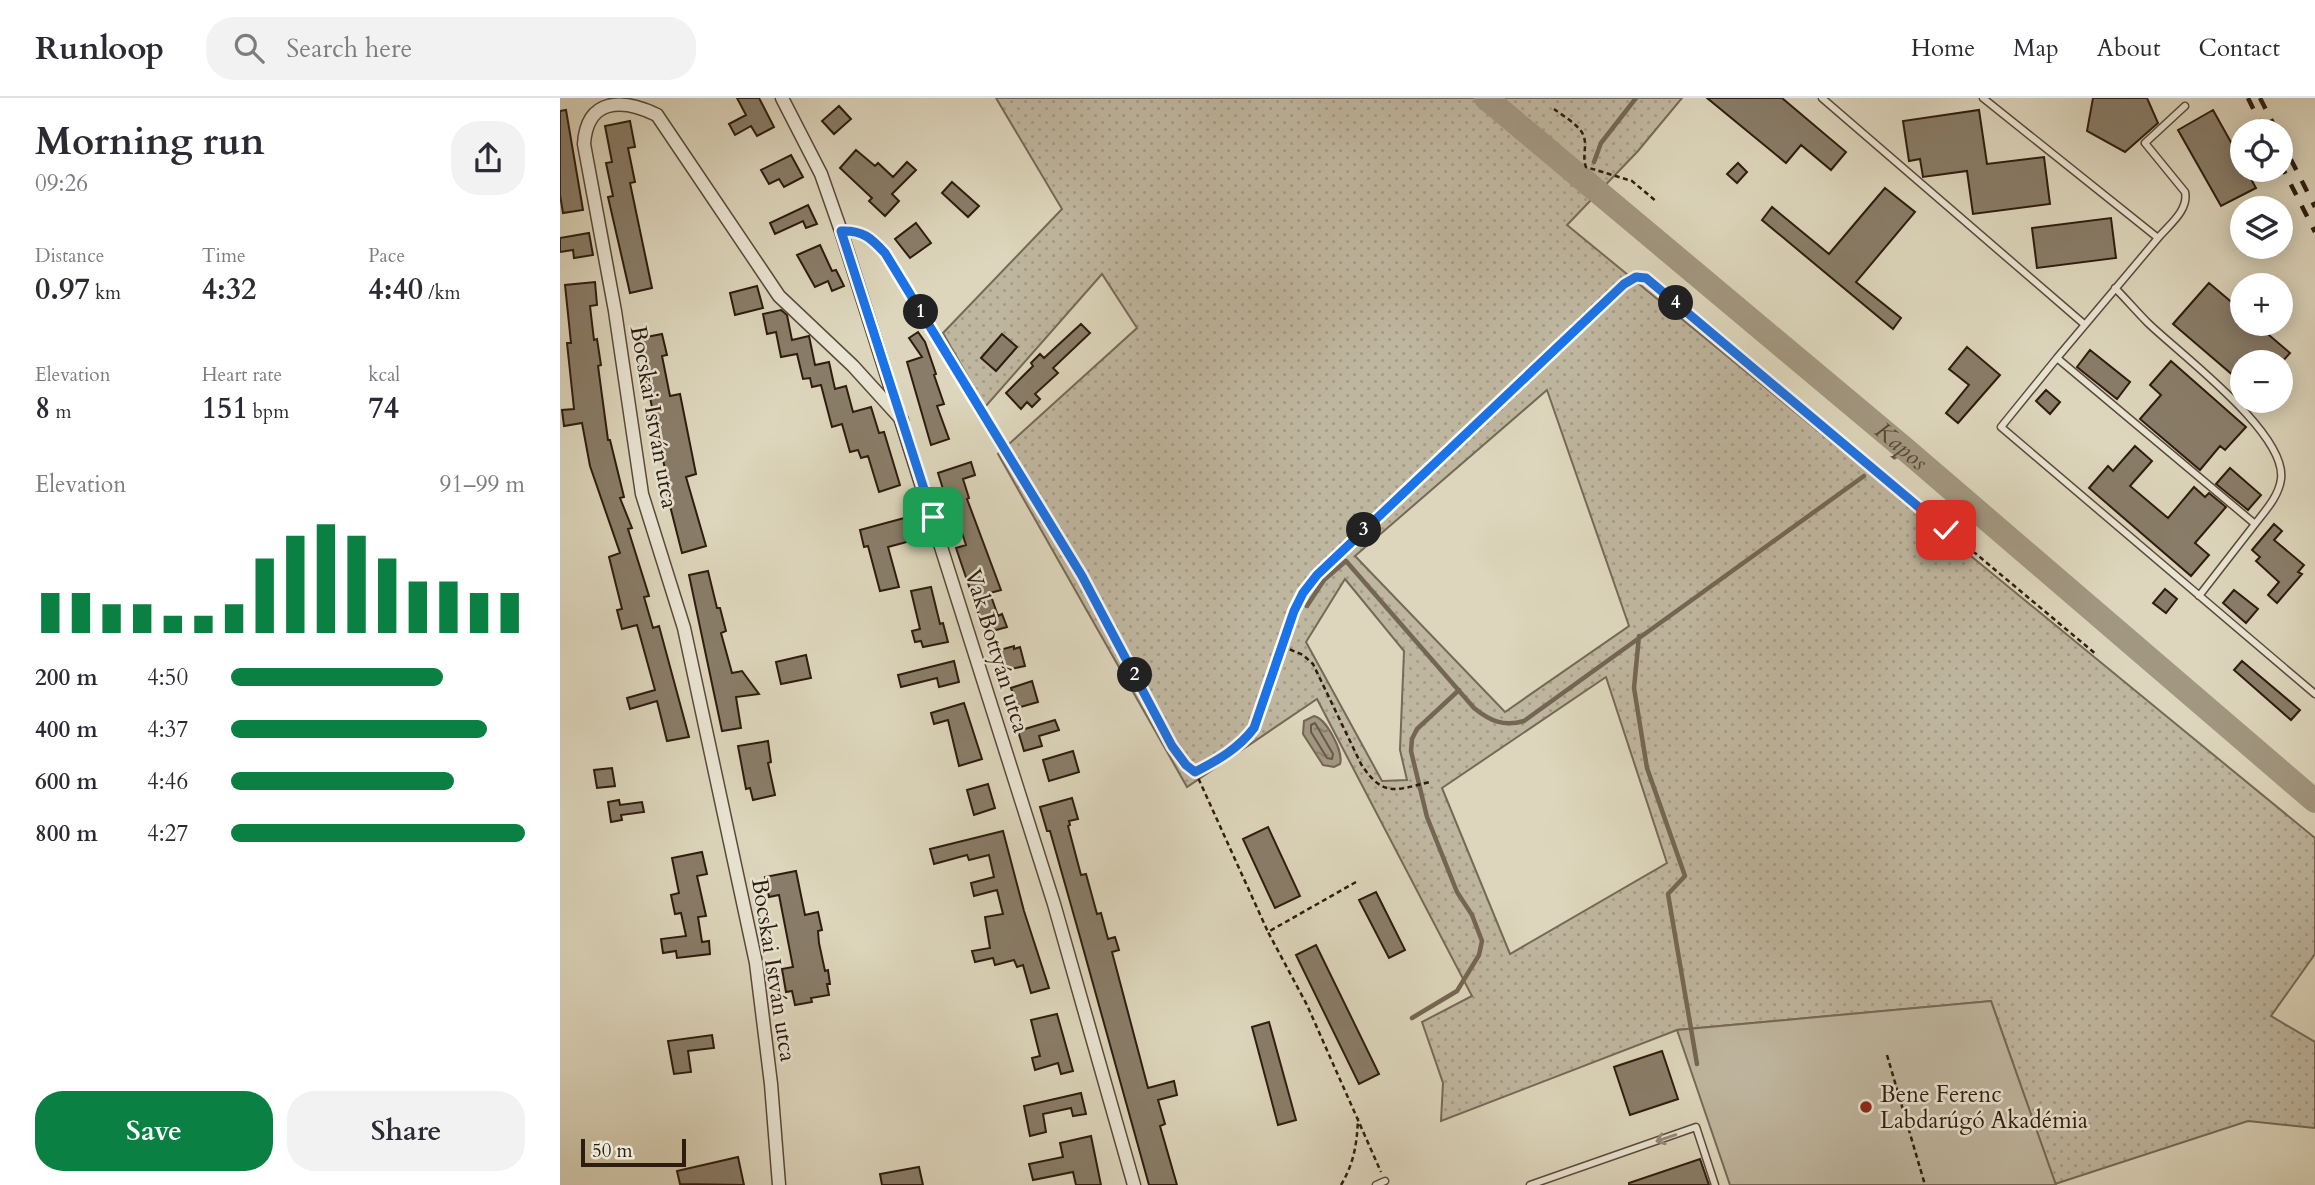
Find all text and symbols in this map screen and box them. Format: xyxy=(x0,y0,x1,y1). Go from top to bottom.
search box xyxy=(206,17,696,80)
text: Runloop xyxy=(35,26,164,71)
icon: search xyxy=(230,29,268,67)
text: Search here xyxy=(286,31,412,66)
text: Home xyxy=(1911,32,1975,65)
text: Map xyxy=(2013,32,2059,65)
text: About xyxy=(2097,32,2161,65)
text: Contact xyxy=(2199,32,2280,65)
text: Morning run xyxy=(35,116,265,168)
map controls xyxy=(2230,119,2293,413)
button: locate xyxy=(2230,119,2293,182)
button: share xyxy=(451,121,525,195)
text: 09:26 xyxy=(35,168,88,199)
button: layers xyxy=(2230,196,2293,259)
text: Distance xyxy=(35,243,104,269)
text: Time xyxy=(202,243,246,269)
text: Pace xyxy=(368,243,405,269)
text: 0.97 xyxy=(35,269,90,310)
text: 4:32 xyxy=(202,269,256,310)
text: 4:40 xyxy=(368,269,423,310)
button: + xyxy=(2230,273,2293,336)
text: km xyxy=(90,280,121,306)
text: /km xyxy=(423,280,461,306)
pin: 4 xyxy=(1658,286,1694,320)
text: 4 xyxy=(1671,289,1680,315)
pin: 1 xyxy=(904,294,938,330)
text: 1 xyxy=(916,298,925,324)
street label: Bocskai István utca xyxy=(623,323,685,511)
button: − xyxy=(2230,350,2293,413)
text: Elevation xyxy=(35,362,110,388)
text: Heart rate xyxy=(202,362,282,388)
text: kcal xyxy=(368,362,400,388)
text: 8 xyxy=(35,388,50,429)
text: 151 xyxy=(202,388,248,429)
text: 74 xyxy=(368,388,399,429)
text: m xyxy=(50,399,72,425)
text: bpm xyxy=(248,399,289,425)
water label: Kapos xyxy=(1868,414,1935,478)
text: Elevation xyxy=(35,469,126,500)
text: 91–99 m xyxy=(440,469,525,500)
pin xyxy=(903,487,963,547)
icon: arrive xyxy=(914,498,952,536)
pin xyxy=(1916,500,1976,560)
icon: check xyxy=(1927,511,1965,549)
pin: 3 xyxy=(1346,512,1382,548)
text: 3 xyxy=(1359,516,1368,542)
street label: Vak Bottyán utca xyxy=(957,565,1037,737)
pin: 2 xyxy=(1118,658,1152,692)
text: 2 xyxy=(1130,661,1139,687)
text: 200 m xyxy=(35,662,98,693)
text: 4:50 xyxy=(147,662,188,693)
text: 400 m xyxy=(35,714,98,745)
text: 4:37 xyxy=(147,714,188,745)
text: 600 m xyxy=(35,766,98,797)
text: 4:46 xyxy=(147,766,188,797)
text: 800 m xyxy=(35,818,98,849)
text: 4:27 xyxy=(147,818,188,849)
street label: Bocskai István utca xyxy=(744,876,804,1064)
place label: Bene Ferenc Labdarúgó Akadémia xyxy=(1880,1079,2088,1136)
button: Save xyxy=(35,1091,273,1171)
button: Share xyxy=(287,1091,525,1171)
marker: Bene Ferenc Labdarúgó Akadémia xyxy=(1858,1099,1874,1115)
one-way arrow xyxy=(1655,1133,1677,1145)
scale bar xyxy=(581,1136,686,1168)
text: 50 m xyxy=(592,1138,633,1164)

